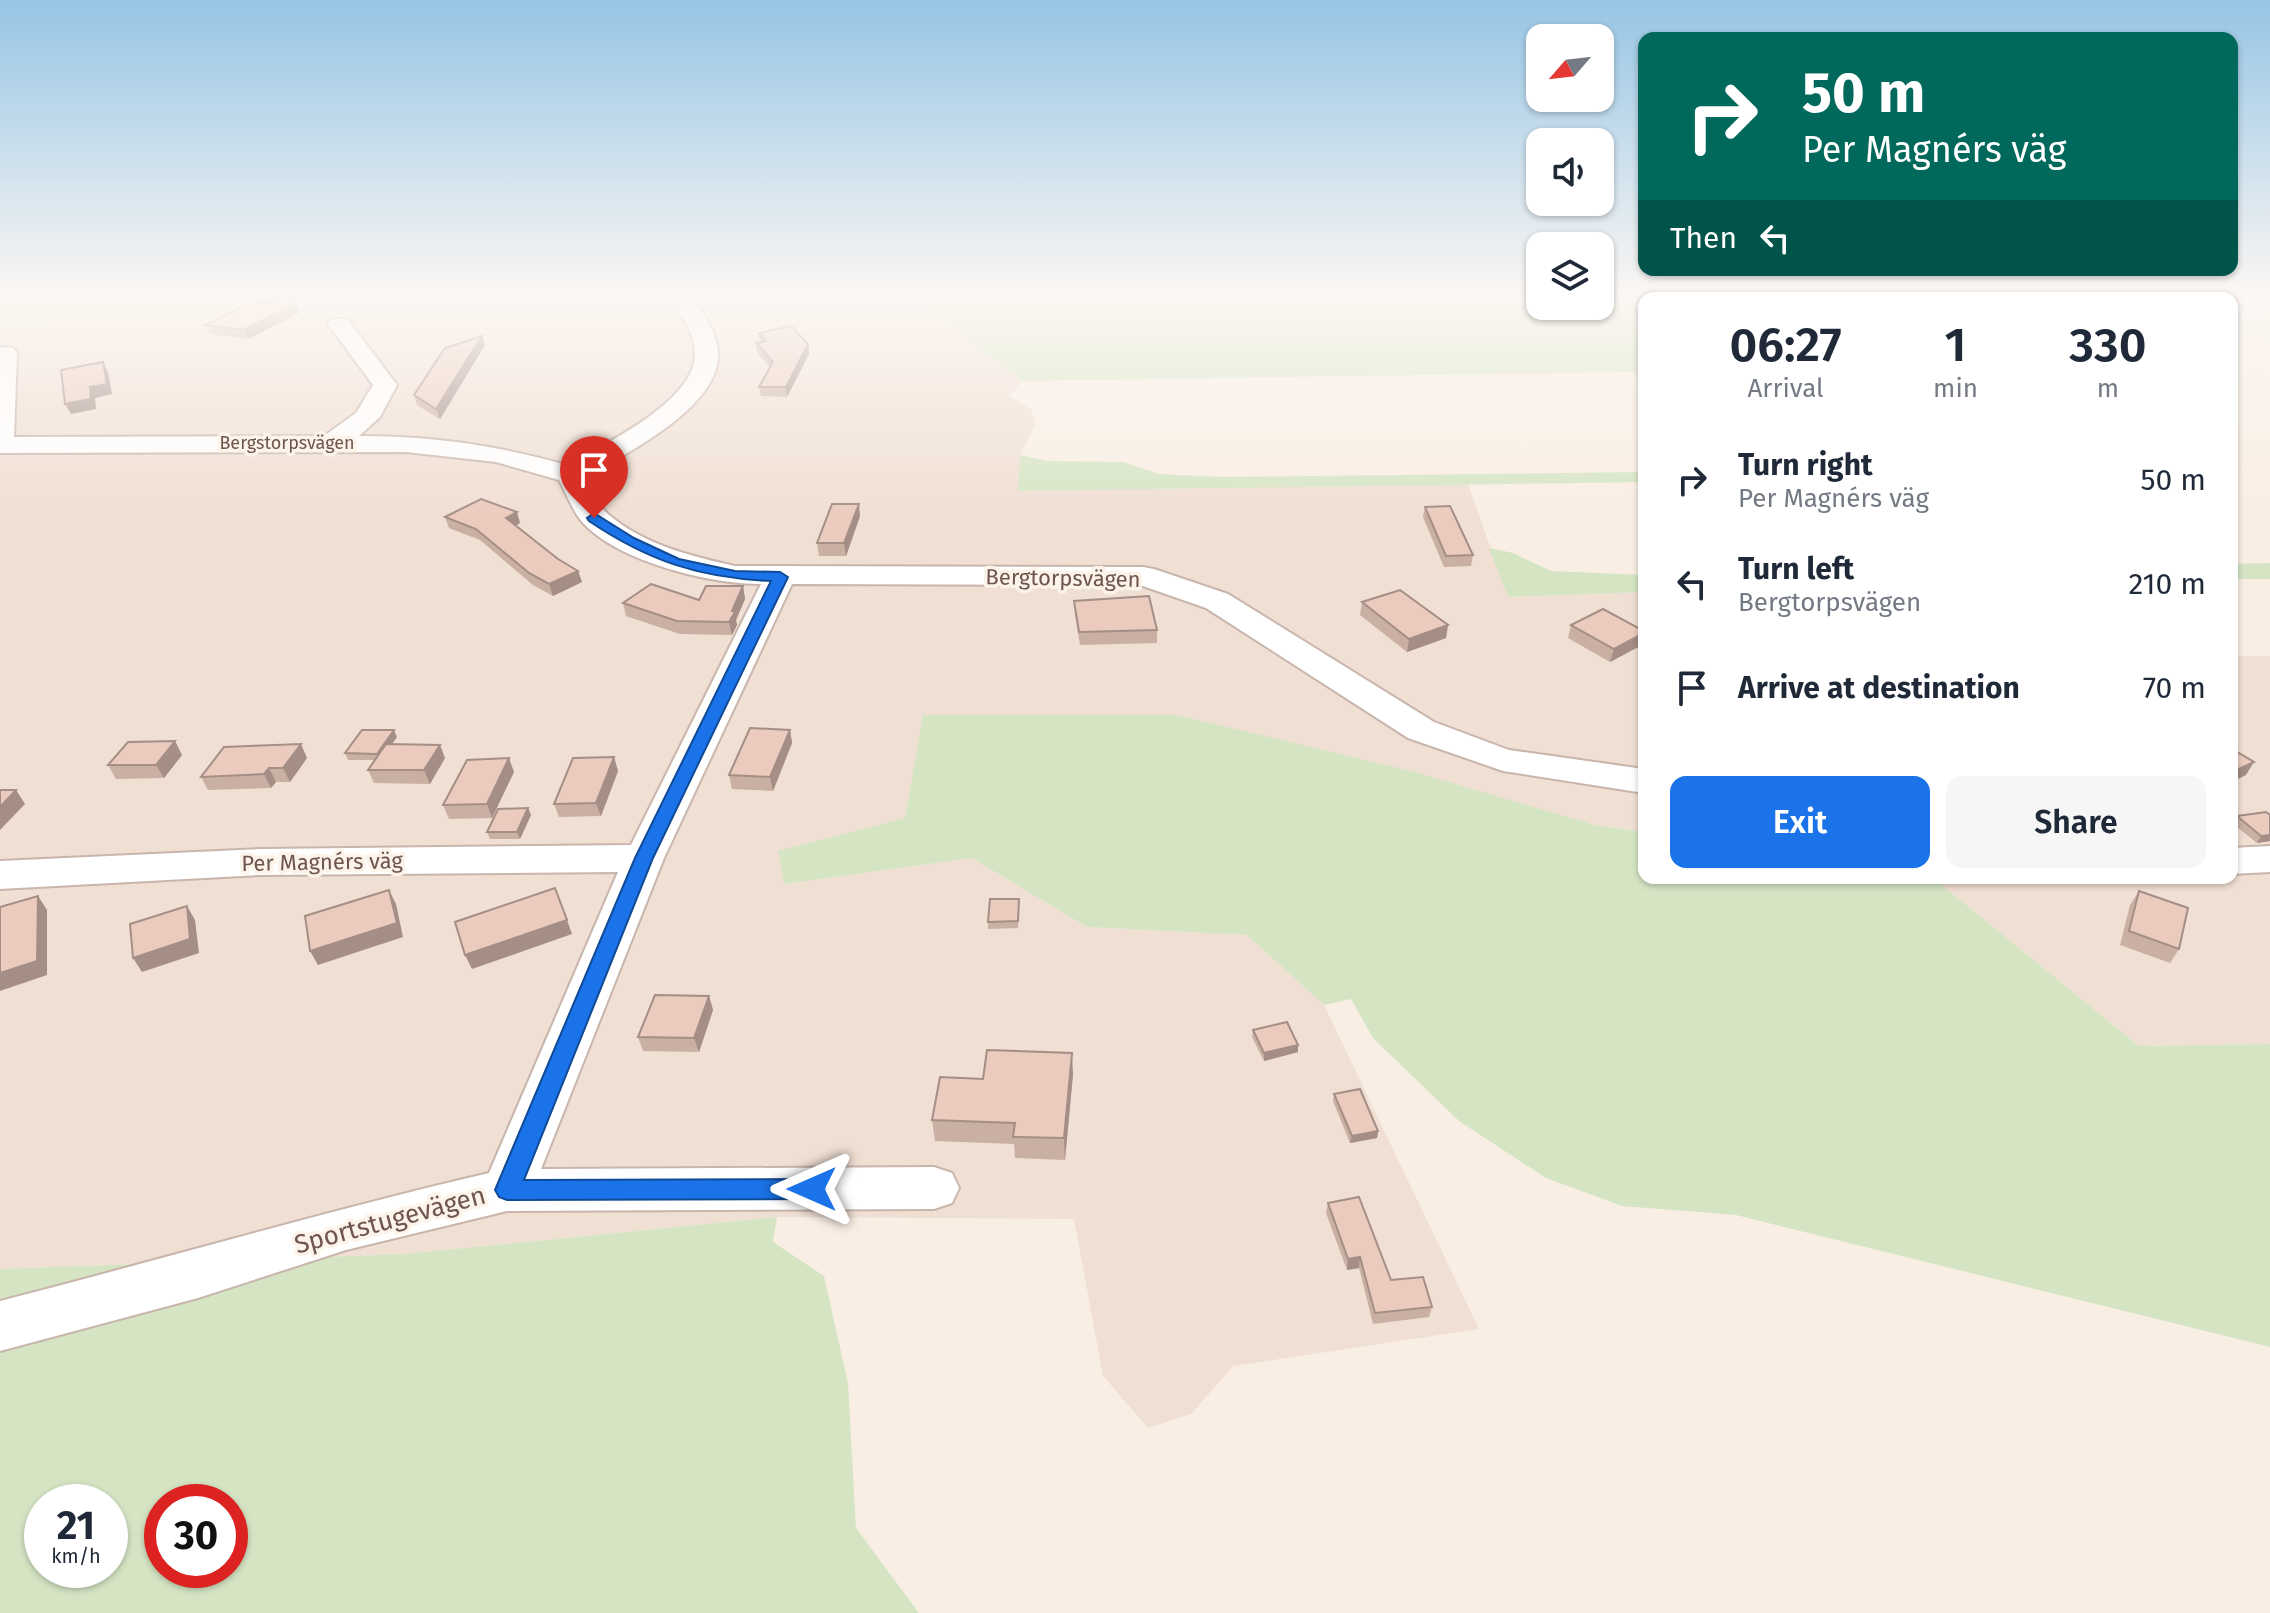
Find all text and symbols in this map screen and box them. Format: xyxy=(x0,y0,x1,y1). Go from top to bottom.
north arrow xyxy=(1526,24,1614,112)
map controls xyxy=(1526,24,1614,320)
text: 50 m xyxy=(1802,60,1925,127)
icon: right xyxy=(1670,64,1774,168)
button: sound xyxy=(1526,128,1614,216)
text: Per Magnérs väg xyxy=(1802,128,2066,172)
icon: left xyxy=(1753,216,1797,260)
text: Then xyxy=(1670,220,1737,256)
button: layers xyxy=(1526,232,1614,320)
text: 06:27 xyxy=(1729,316,1842,374)
text: 1 xyxy=(1945,316,1966,374)
text: 330 xyxy=(2069,316,2147,374)
text: Arrival xyxy=(1747,373,1824,404)
text: min xyxy=(1933,373,1978,404)
text: m xyxy=(2097,373,2119,404)
street label: Bergstorpsvägen xyxy=(219,432,355,454)
pin xyxy=(560,436,628,518)
text: Turn right xyxy=(1738,447,1873,483)
icon: arrive xyxy=(572,448,616,492)
icon: right xyxy=(1670,458,1714,502)
text: 50 m xyxy=(2141,462,2206,498)
text: Per Magnérs väg xyxy=(1738,483,1929,514)
text: Turn left xyxy=(1738,551,1854,587)
icon: left xyxy=(1670,562,1714,606)
street label: Bergtorpsvägen xyxy=(985,563,1141,593)
text: 210 m xyxy=(2129,566,2206,602)
text: Bergtorpsvägen xyxy=(1738,587,1921,618)
icon: arrive xyxy=(1670,666,1714,710)
text: Arrive at destination xyxy=(1738,670,2020,706)
text: 70 m xyxy=(2143,670,2206,706)
button: Exit xyxy=(1670,776,1930,868)
button: Share xyxy=(1946,776,2206,868)
street label: Per Magnérs väg xyxy=(241,847,404,877)
position arrow xyxy=(770,1147,854,1231)
street label: Sportstugevägen xyxy=(291,1180,489,1260)
speed limit sign: 30 xyxy=(144,1484,248,1588)
text: 21 xyxy=(57,1502,95,1550)
text: km/h xyxy=(51,1544,101,1568)

